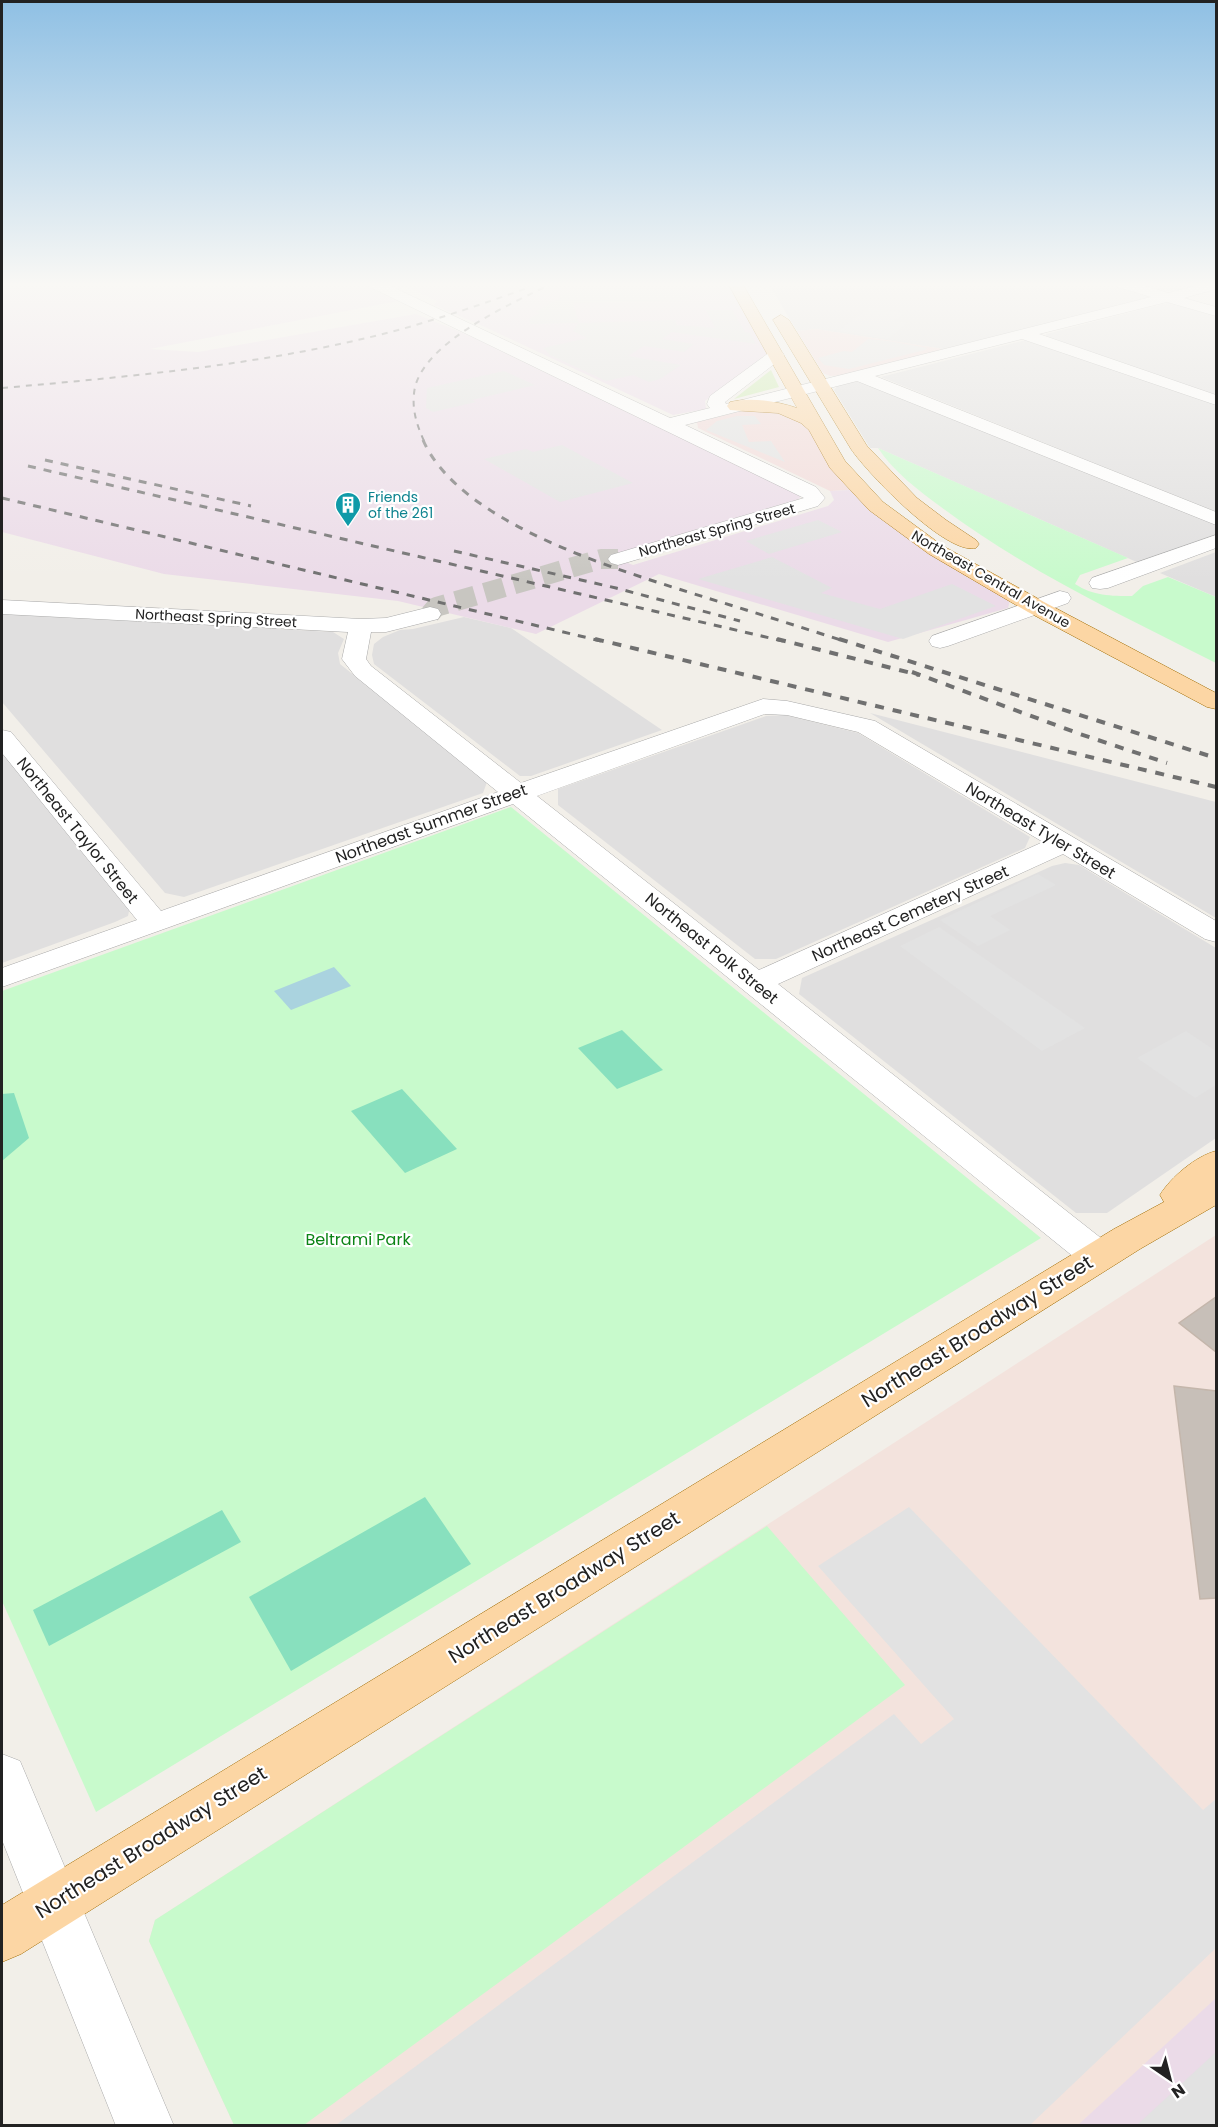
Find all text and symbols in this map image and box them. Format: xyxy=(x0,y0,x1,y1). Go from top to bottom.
place label: Friends of the 261 xyxy=(368,487,433,523)
building icon: Friends of the 261 xyxy=(333,490,363,528)
street label: Northeast Spring Street xyxy=(636,498,798,562)
street label: Northeast Central Avenue xyxy=(908,525,1074,633)
street label: Northeast Spring Street xyxy=(135,604,297,632)
street label: Northeast Taylor Street xyxy=(11,752,144,909)
street label: Northeast Tyler Street xyxy=(961,776,1120,884)
street label: Northeast Summer Street xyxy=(332,778,530,869)
street label: Northeast Cemetery Street xyxy=(808,860,1012,967)
street label: Northeast Polk Street xyxy=(640,887,783,1010)
park label: Beltrami Park xyxy=(305,1228,411,1251)
street label: Northeast Broadway Street xyxy=(856,1248,1098,1414)
street label: Northeast Broadway Street xyxy=(443,1504,685,1670)
street label: Northeast Broadway Street xyxy=(30,1759,272,1925)
north arrow xyxy=(1140,2049,1200,2109)
text: N xyxy=(1167,2078,1190,2104)

